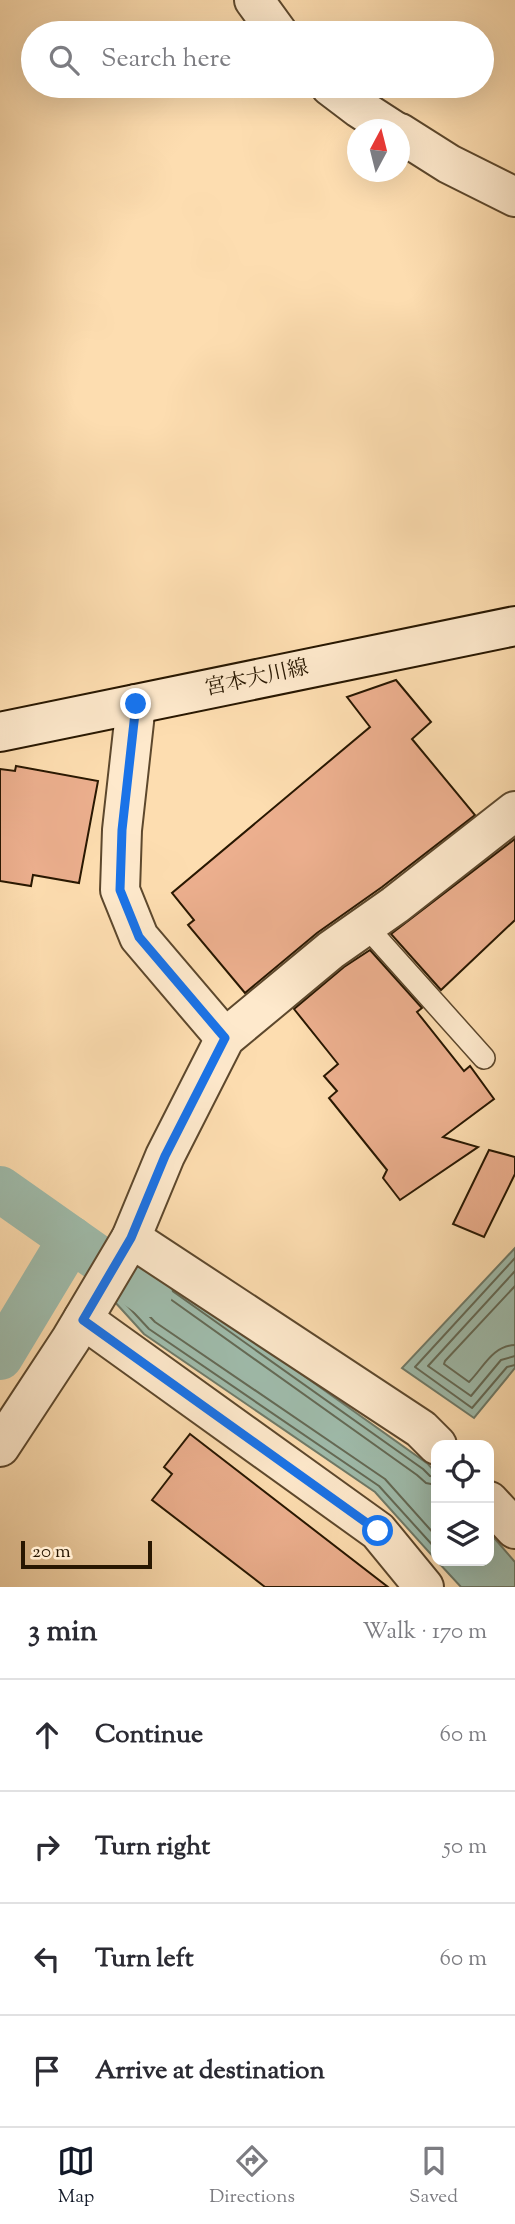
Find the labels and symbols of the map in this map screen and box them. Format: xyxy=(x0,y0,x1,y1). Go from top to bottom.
north arrow xyxy=(347,119,410,182)
street label: 宮本大川線 xyxy=(203,653,311,705)
route end xyxy=(120,688,151,719)
route start xyxy=(362,1515,393,1546)
scale bar xyxy=(21,1538,152,1570)

